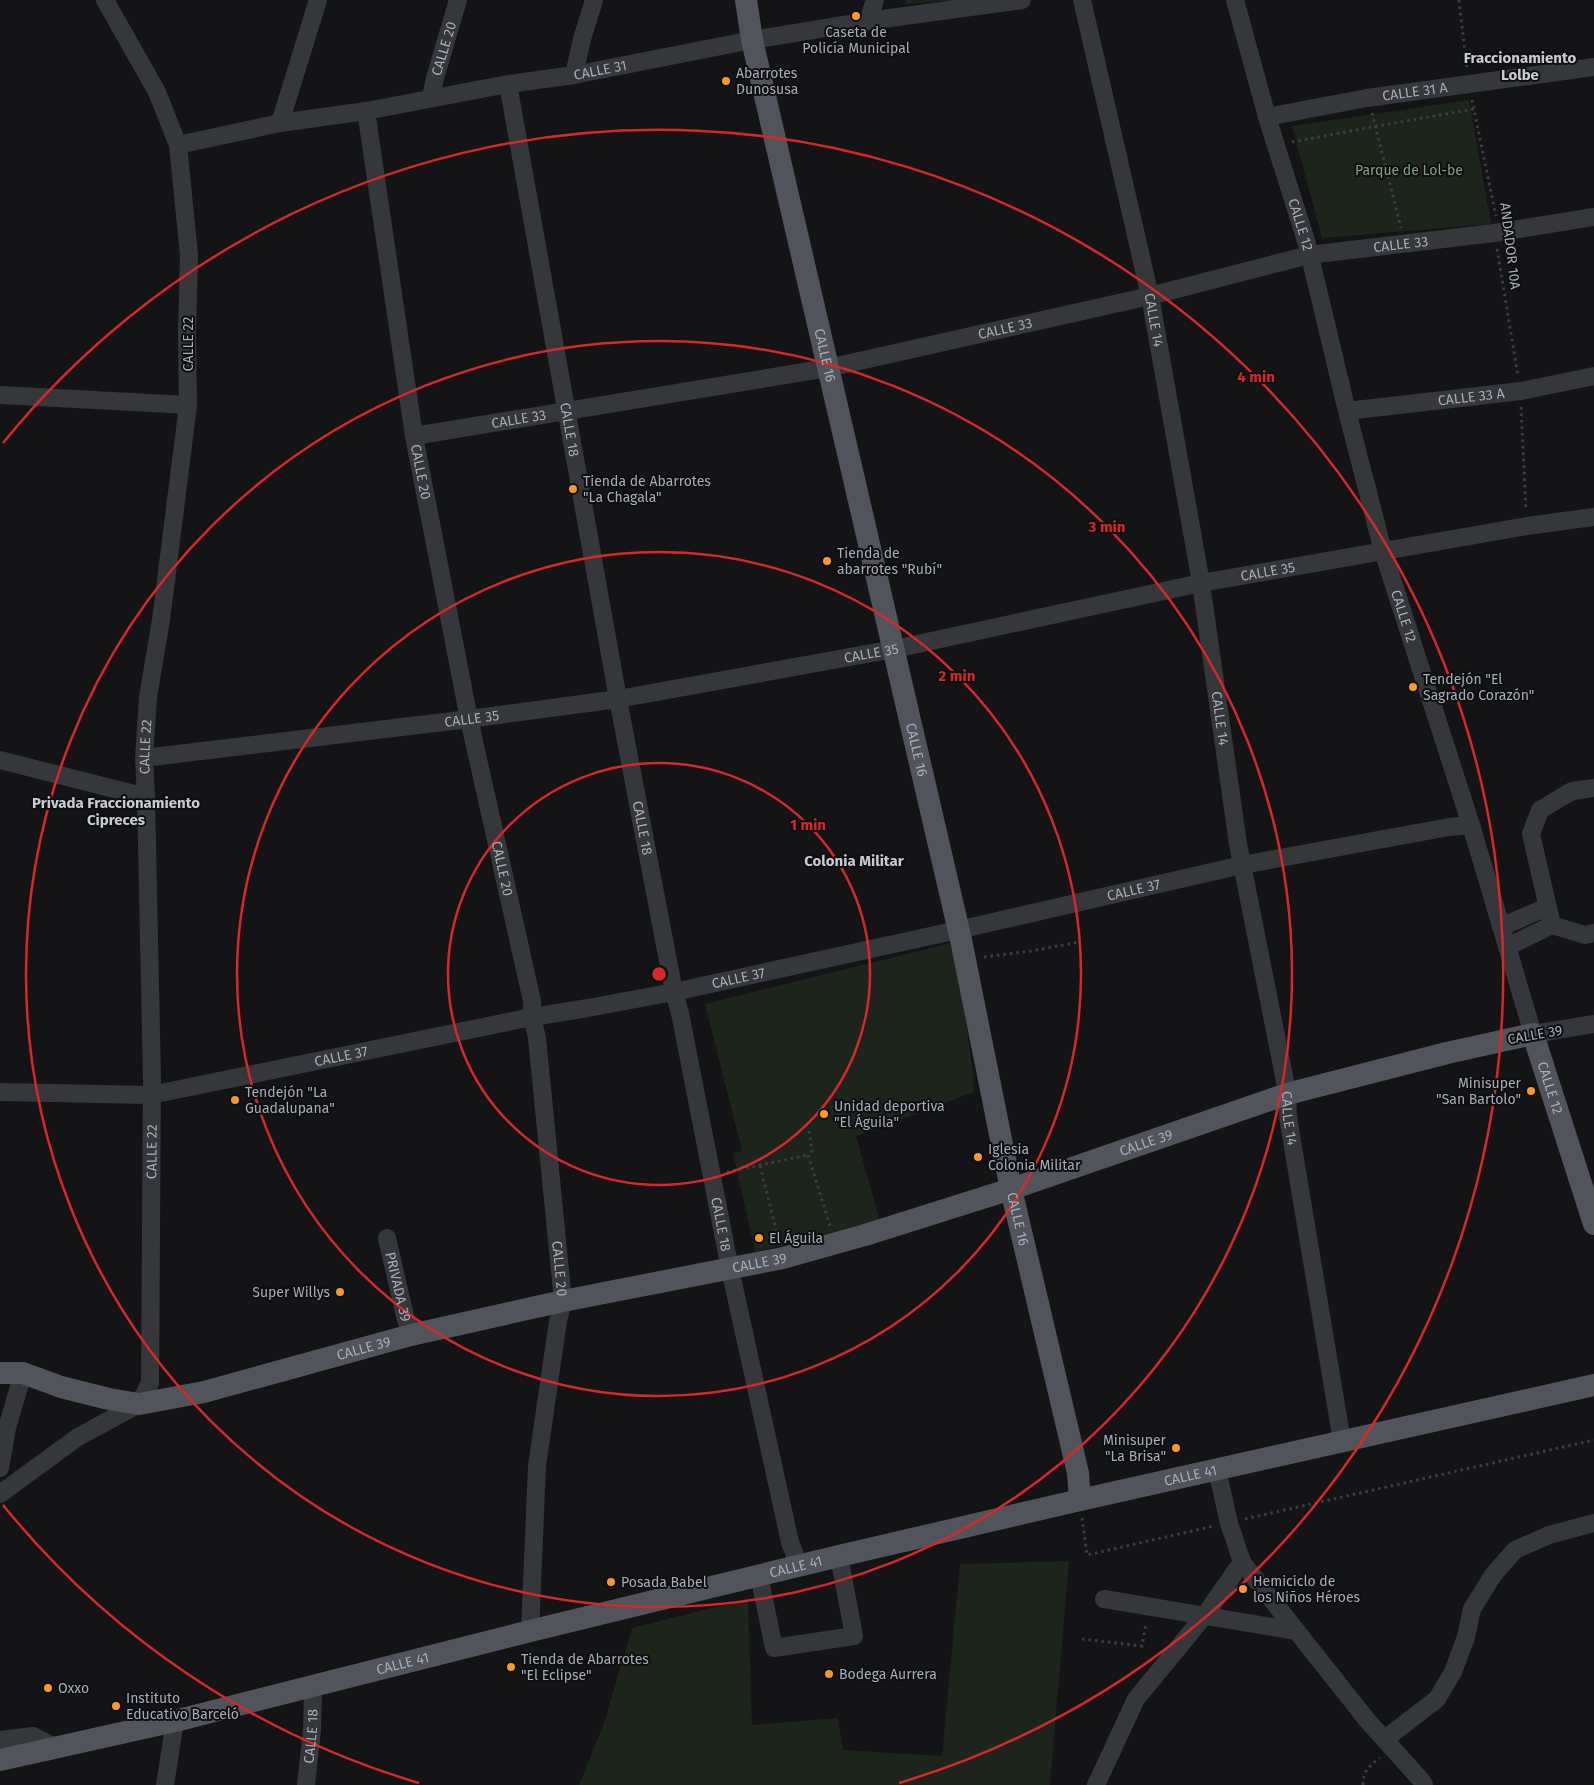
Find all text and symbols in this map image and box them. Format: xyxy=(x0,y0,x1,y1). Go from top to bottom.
marker: Caseta de Policía Municipal xyxy=(850,10,862,22)
street label: CALLE 20 xyxy=(428,19,460,78)
place label: Caseta de Policía Municipal xyxy=(802,24,910,57)
district label: Fraccionamiento Lolbe xyxy=(1464,49,1577,84)
street label: CALLE 31 xyxy=(572,56,628,83)
place label: Abarrotes Dunosusa xyxy=(736,65,798,98)
marker: Abarrotes Dunosusa xyxy=(720,75,732,87)
street label: CALLE 31 A xyxy=(1381,79,1448,104)
park label: Parque de Lol-be xyxy=(1355,162,1463,179)
street label: CALLE 12 xyxy=(1285,196,1317,252)
street label: ANDADOR 10A xyxy=(1496,202,1524,290)
street label: CALLE 33 xyxy=(1372,232,1429,256)
street label: CALLE 14 xyxy=(1141,292,1167,349)
street label: CALLE 33 xyxy=(976,314,1034,343)
street label: CALLE 22 xyxy=(180,317,197,371)
street label: CALLE 16 xyxy=(811,327,840,384)
text: 4 min xyxy=(1237,368,1275,386)
street label: CALLE 33 A xyxy=(1437,384,1505,409)
street label: CALLE 18 xyxy=(557,401,583,458)
street label: CALLE 33 xyxy=(490,406,547,432)
street label: CALLE 20 xyxy=(407,443,435,501)
place label: Tienda de Abarrotes "La Chagala" xyxy=(583,473,711,506)
marker: Tienda de Abarrotes "La Chagala" xyxy=(567,483,579,495)
text: 3 min xyxy=(1088,518,1125,536)
place label: Tienda de abarrotes "Rubí" xyxy=(837,545,942,578)
marker: Tienda de abarrotes "Rubí" xyxy=(821,555,833,567)
street label: CALLE 35 xyxy=(1239,558,1296,584)
street label: CALLE 12 xyxy=(1388,588,1420,644)
street label: CALLE 35 xyxy=(843,640,900,666)
text: 2 min xyxy=(939,667,975,685)
place label: Tendejón "El Sagrado Corazón" xyxy=(1423,671,1534,704)
marker: Tendejón "El Sagrado Corazón" xyxy=(1407,681,1419,693)
street label: CALLE 14 xyxy=(1208,690,1233,747)
street label: CALLE 35 xyxy=(443,707,500,730)
street label: CALLE 22 xyxy=(135,719,155,775)
street label: CALLE 16 xyxy=(902,721,931,778)
district label: Privada Fraccionamiento Cipreces xyxy=(32,794,200,829)
street label: CALLE 18 xyxy=(629,799,656,857)
text: 1 min xyxy=(790,816,826,834)
street label: CALLE 20 xyxy=(488,839,517,898)
district label: Colonia Militar xyxy=(804,852,905,870)
street label: CALLE 37 xyxy=(1105,875,1162,904)
street label: CALLE 37 xyxy=(710,964,767,992)
centre of rings xyxy=(650,965,668,983)
street label: CALLE 39 xyxy=(1506,1022,1564,1048)
street label: CALLE 37 xyxy=(313,1042,369,1070)
street label: CALLE 12 xyxy=(1534,1059,1567,1116)
place label: Minisuper "San Bartolo" xyxy=(1436,1075,1522,1108)
place label: Tendejón "La Guadalupana" xyxy=(245,1084,335,1117)
marker: Minisuper "San Bartolo" xyxy=(1525,1085,1537,1097)
street label: CALLE 14 xyxy=(1278,1091,1301,1147)
marker: Tendejón "La Guadalupana" xyxy=(229,1094,241,1106)
place label: Unidad deportiva "El Águila" xyxy=(834,1098,945,1131)
marker: Unidad deportiva "El Águila" xyxy=(818,1108,830,1120)
street label: CALLE 22 xyxy=(143,1124,160,1179)
street label: CALLE 39 xyxy=(1117,1126,1175,1160)
place label: Iglesia Colonia Militar xyxy=(988,1141,1081,1174)
marker: Iglesia Colonia Militar xyxy=(972,1151,984,1163)
street label: CALLE 16 xyxy=(1003,1190,1033,1247)
street label: CALLE 18 xyxy=(708,1196,735,1253)
place label: El Águila xyxy=(769,1229,823,1247)
marker: El Águila xyxy=(753,1232,765,1244)
street label: CALLE 20 xyxy=(549,1240,571,1297)
street label: CALLE 39 xyxy=(731,1249,788,1276)
street label: PRIVADA 39 xyxy=(382,1250,415,1324)
place label: Super Willys xyxy=(252,1284,330,1301)
marker: Super Willys xyxy=(334,1286,346,1298)
street label: CALLE 39 xyxy=(335,1333,392,1364)
place label: Minisuper "La Brisa" xyxy=(1103,1432,1167,1465)
marker: Minisuper "La Brisa" xyxy=(1170,1442,1182,1454)
street label: CALLE 41 xyxy=(1162,1461,1218,1489)
street label: CALLE 41 xyxy=(768,1552,824,1581)
place label: Hemiciclo de los Niños Héroes xyxy=(1253,1573,1361,1606)
place label: Posada Babel xyxy=(621,1574,707,1591)
marker: Posada Babel xyxy=(605,1576,617,1588)
marker: Hemiciclo de los Niños Héroes xyxy=(1237,1583,1249,1595)
street label: CALLE 41 xyxy=(374,1648,431,1678)
place label: Tienda de Abarrotes "El Eclipse" xyxy=(521,1651,649,1684)
marker: Tienda de Abarrotes "El Eclipse" xyxy=(505,1661,517,1673)
place label: Bodega Aurrera xyxy=(839,1666,937,1683)
marker: Bodega Aurrera xyxy=(823,1668,835,1680)
place label: Oxxo xyxy=(58,1680,89,1697)
marker: Oxxo xyxy=(42,1682,54,1694)
place label: Instituto Educativo Barceló xyxy=(126,1690,239,1723)
marker: Instituto Educativo Barceló xyxy=(110,1700,122,1712)
street label: CALLE 18 xyxy=(300,1708,321,1764)

